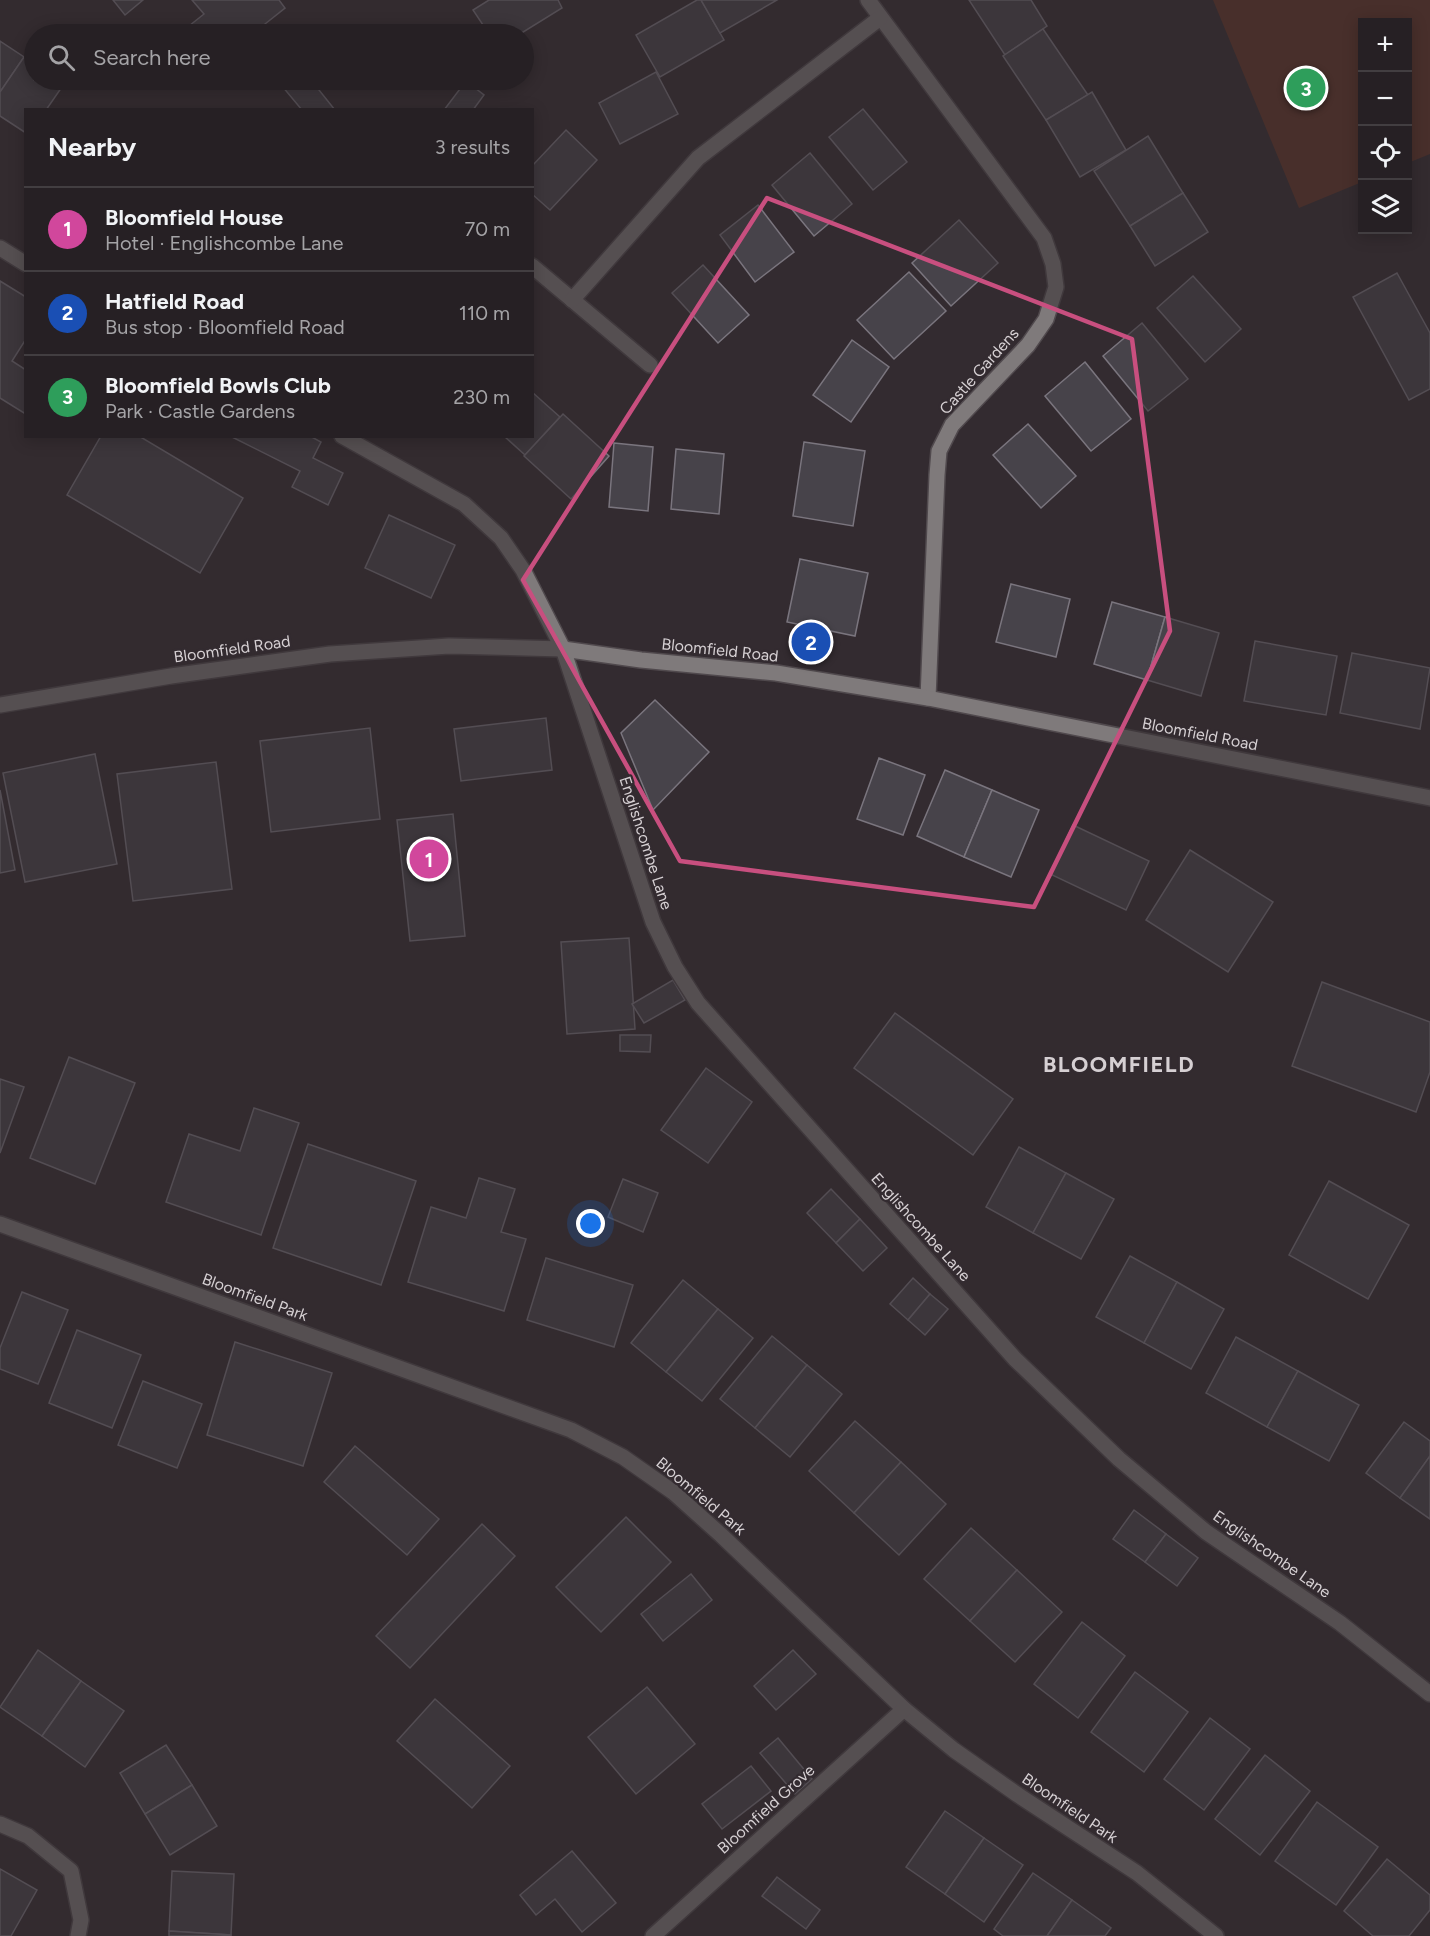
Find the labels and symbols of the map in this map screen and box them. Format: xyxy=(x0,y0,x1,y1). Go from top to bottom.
pin: 3 xyxy=(1286,66,1326,110)
street label: Castle Gardens xyxy=(935,324,1023,418)
pin: 2 xyxy=(792,620,830,664)
street label: Bloomfield Road xyxy=(172,631,292,667)
street label: Bloomfield Road xyxy=(661,634,779,666)
street label: Bloomfield Road xyxy=(1141,713,1259,755)
street label: Englishcombe Lane xyxy=(615,774,677,912)
pin: 1 xyxy=(410,836,448,882)
district label: BLOOMFIELD xyxy=(1043,1051,1195,1078)
street label: Englishcombe Lane xyxy=(867,1169,975,1285)
your location xyxy=(576,1209,605,1238)
street label: Bloomfield Park xyxy=(200,1269,311,1325)
street label: Bloomfield Park xyxy=(652,1453,750,1539)
street label: Englishcombe Lane xyxy=(1210,1506,1335,1602)
street label: Bloomfield Grove xyxy=(713,1760,819,1858)
street label: Bloomfield Park xyxy=(1019,1769,1122,1847)

